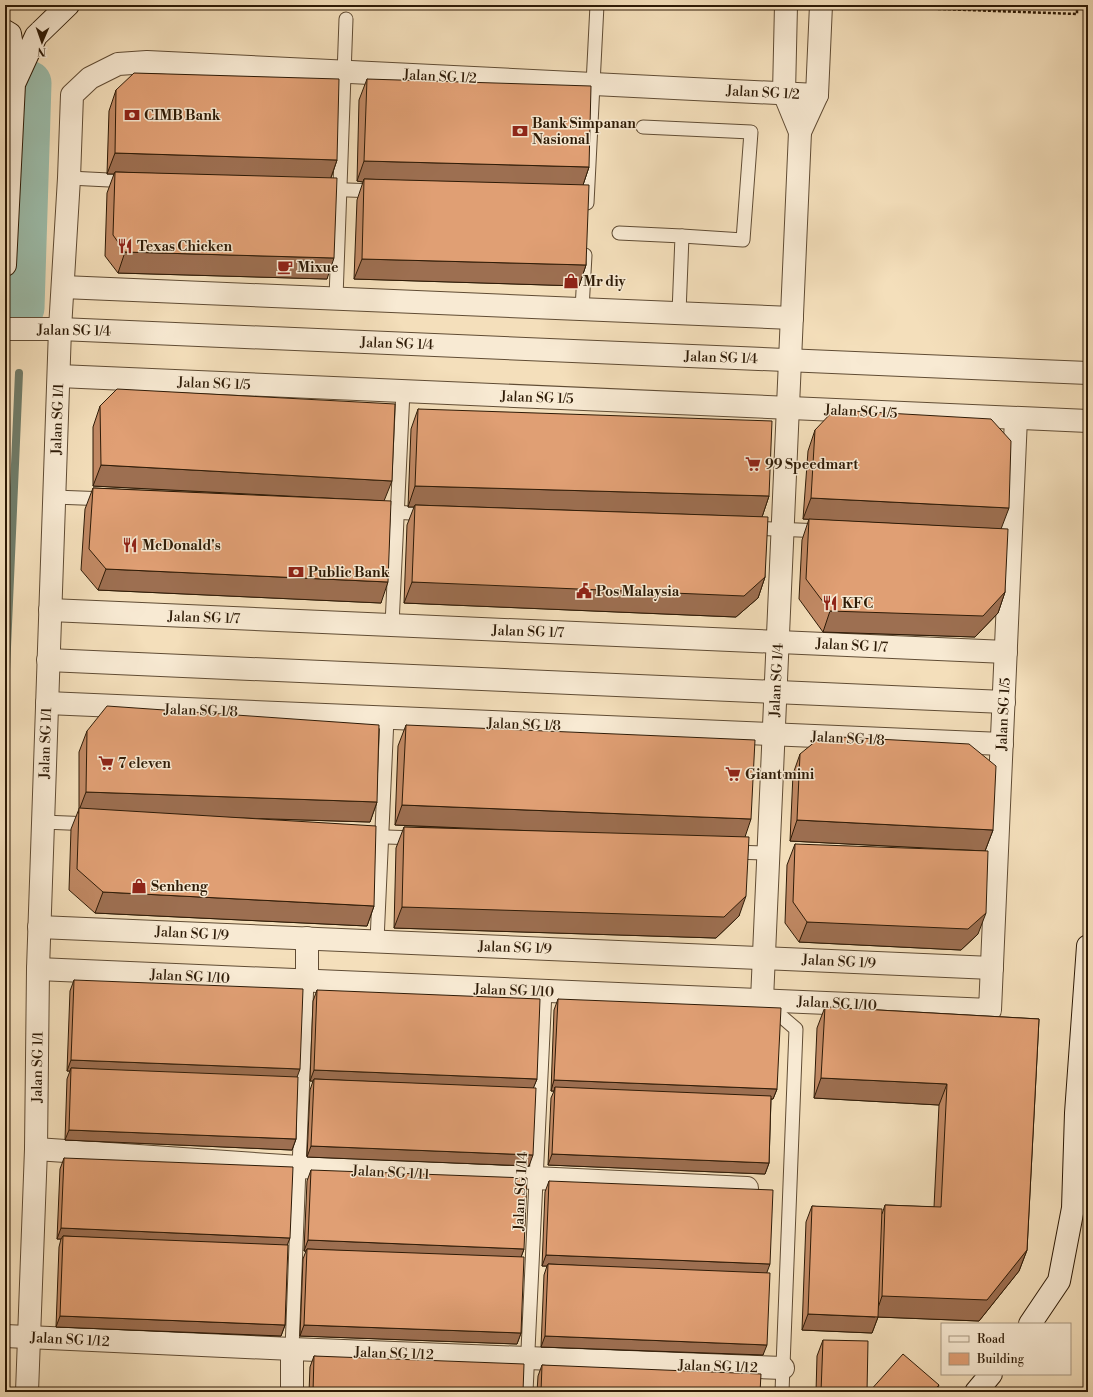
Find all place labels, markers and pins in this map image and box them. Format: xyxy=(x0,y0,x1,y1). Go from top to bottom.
bank icon: CIMB Bank xyxy=(123,106,141,124)
place label: CIMB Bank xyxy=(144,107,221,125)
place label: Bank Simpanan Nasional xyxy=(532,115,636,149)
bank icon: Bank Simpanan Nasional xyxy=(511,122,529,140)
restaurant icon: Texas Chicken xyxy=(116,237,134,255)
place label: Texas Chicken xyxy=(137,238,233,256)
cafe icon: Mixue xyxy=(276,258,294,276)
place label: Mixue xyxy=(297,259,339,277)
shop icon: Mr diy xyxy=(562,272,580,290)
place label: Mr diy xyxy=(583,273,627,291)
supermarket icon: 99 Speedmart xyxy=(744,455,762,473)
place label: 99 Speedmart xyxy=(765,456,859,474)
restaurant icon: McDonald's xyxy=(121,536,139,554)
place label: McDonald's xyxy=(142,537,221,555)
bank icon: Public Bank xyxy=(287,563,305,581)
place label: Public Bank xyxy=(308,564,390,582)
public building icon: Pos Malaysia xyxy=(575,582,593,600)
place label: Pos Malaysia xyxy=(596,583,680,601)
restaurant icon: KFC xyxy=(821,594,839,612)
place label: KFC xyxy=(842,595,873,613)
supermarket icon: 7 eleven xyxy=(97,754,115,772)
place label: 7 eleven xyxy=(118,755,171,773)
supermarket icon: Giant mini xyxy=(724,765,742,783)
place label: Giant mini xyxy=(745,766,815,784)
shop icon: Senheng xyxy=(130,877,148,895)
place label: Senheng xyxy=(151,878,209,896)

